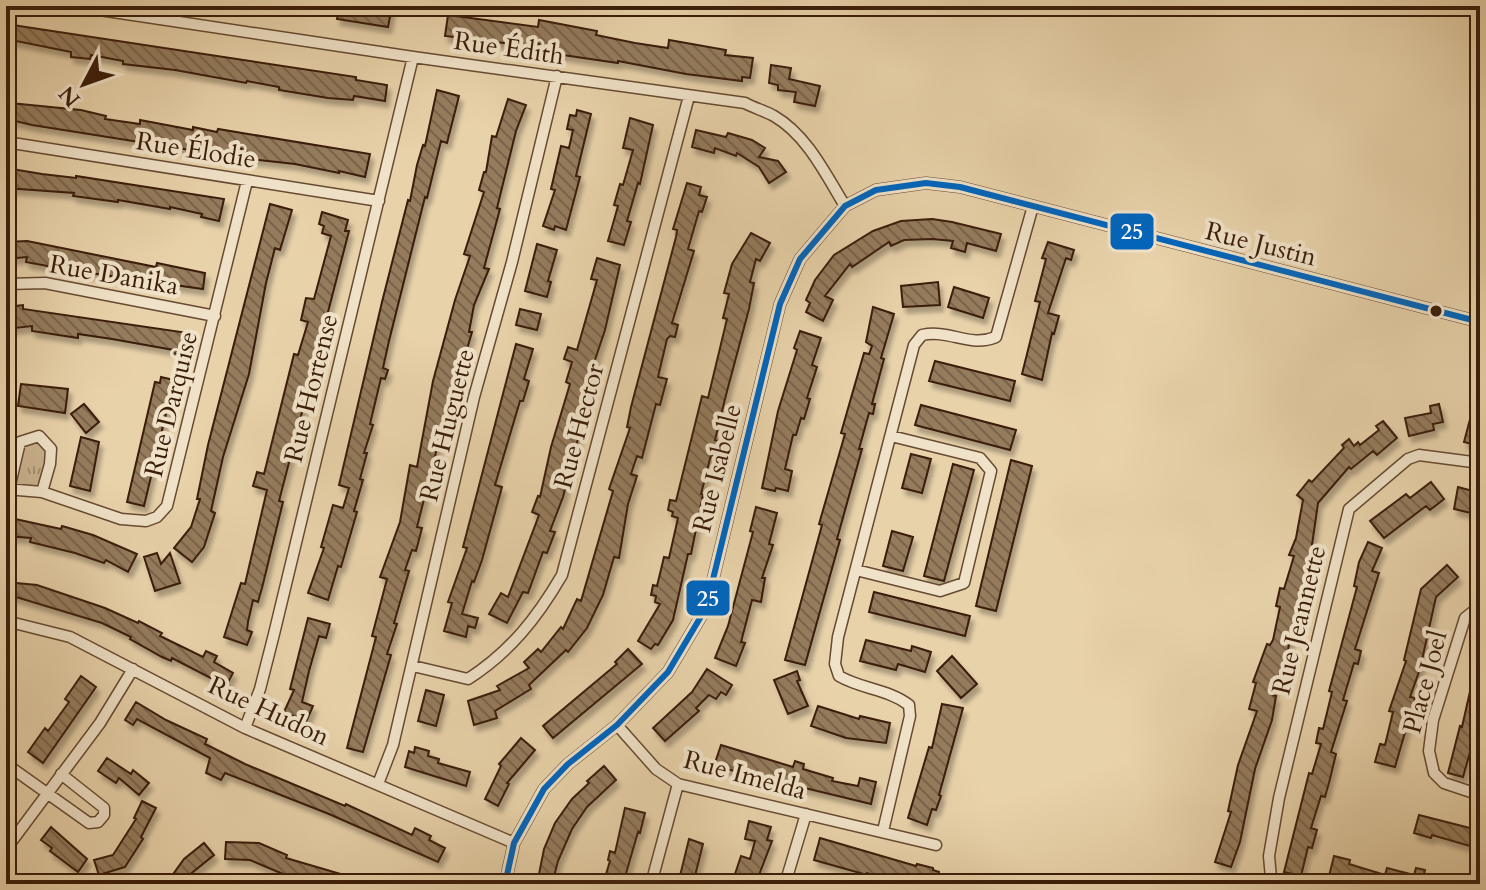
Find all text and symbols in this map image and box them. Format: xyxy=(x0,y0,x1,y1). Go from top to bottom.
street label: Rue Édith xyxy=(452,23,566,73)
north arrow xyxy=(44,44,124,124)
text: N xyxy=(52,79,87,114)
street label: Rue Élodie xyxy=(134,123,258,177)
line badge: 25 xyxy=(1109,212,1155,251)
street label: Rue Justin xyxy=(1202,213,1320,275)
text: 25 xyxy=(1121,217,1143,247)
street label: Rue Danika xyxy=(47,246,181,304)
unlabelled marker xyxy=(1428,303,1444,319)
street label: Rue Hortense xyxy=(276,310,346,466)
street label: Rue Darquise xyxy=(136,328,206,480)
street label: Rue Huguette xyxy=(411,345,483,505)
street label: Rue Hector xyxy=(546,359,613,492)
street label: Rue Isabelle xyxy=(684,400,750,536)
street label: Rue Jeannette xyxy=(1264,542,1334,698)
line badge: 25 xyxy=(685,579,731,617)
text: 25 xyxy=(697,584,719,614)
street label: Place Joel xyxy=(1394,626,1456,737)
street label: Rue Hudon xyxy=(203,668,335,754)
street label: Rue Imelda xyxy=(680,742,810,808)

